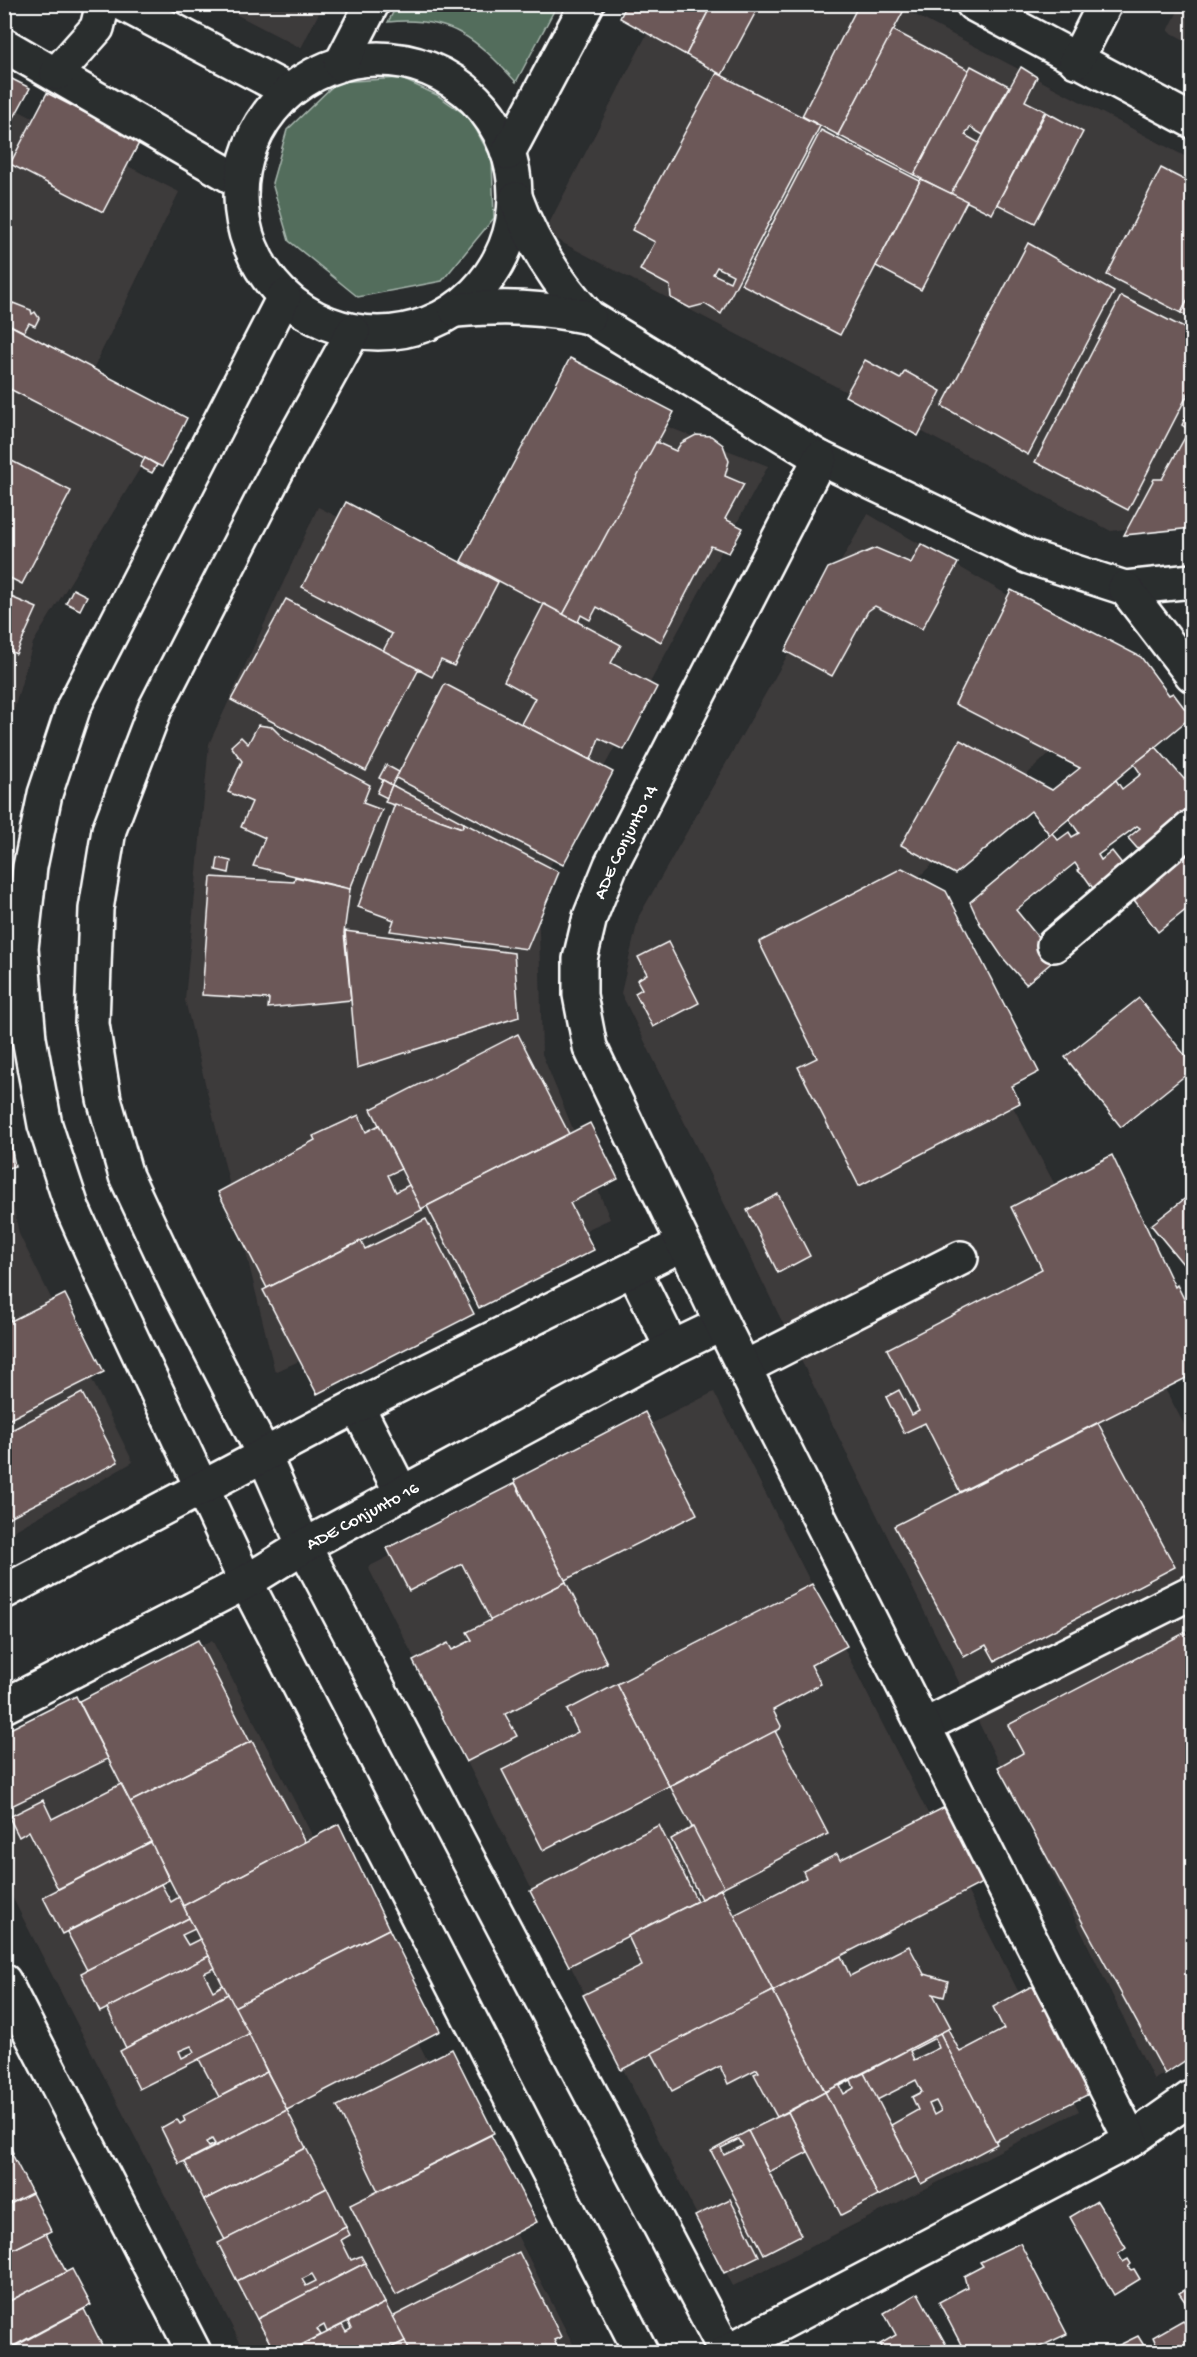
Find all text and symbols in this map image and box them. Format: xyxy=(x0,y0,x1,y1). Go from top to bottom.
street label: ADE Conjunto 14 xyxy=(590,781,664,903)
street label: ADE Conjunto 16 xyxy=(303,1478,424,1556)

